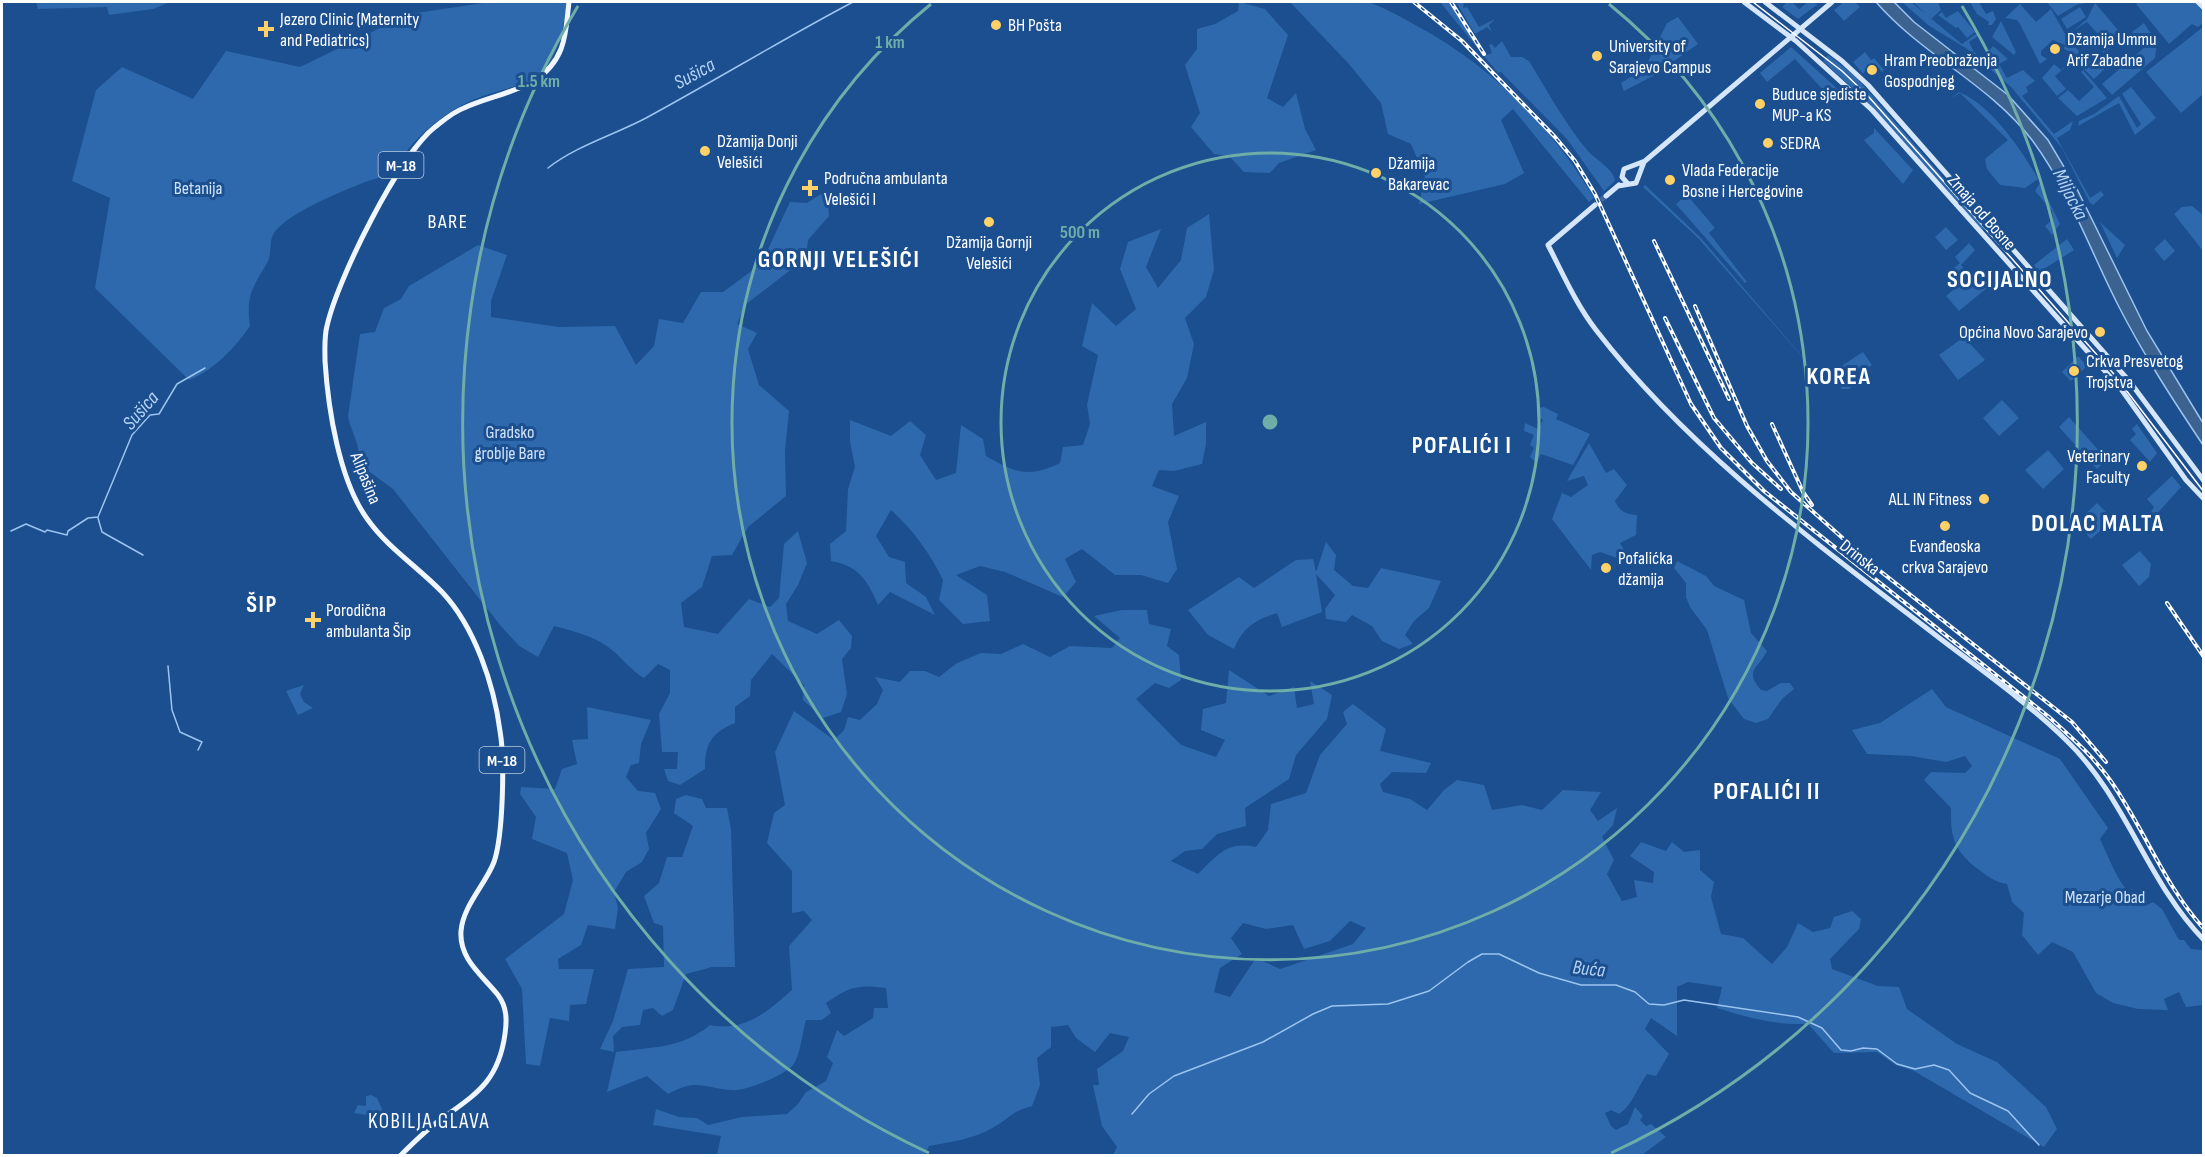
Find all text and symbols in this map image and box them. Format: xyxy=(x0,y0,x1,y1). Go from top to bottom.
place label: Jezero Clinic (Maternity and Pediatrics) xyxy=(279,9,419,51)
place label: BH Pošta xyxy=(1008,15,1062,36)
marker: BH Pošta xyxy=(989,18,1003,32)
marker: Jezero Clinic (Maternity and Pediatrics) xyxy=(257,20,275,38)
place label: Džamija Ummu Arif Zabadne xyxy=(2066,29,2157,71)
text: 1 km xyxy=(875,32,905,53)
place label: University of Sarajevo Campus xyxy=(1609,36,1711,78)
marker: Džamija Ummu Arif Zabadne xyxy=(2048,42,2062,56)
marker: University of Sarajevo Campus xyxy=(1590,49,1604,63)
place label: Hram Preobraženja Gospodnjeg xyxy=(1884,50,1997,92)
water label: Sušica xyxy=(670,53,719,95)
marker: Hram Preobraženja Gospodnjeg xyxy=(1865,63,1879,77)
text: 1.5 km xyxy=(518,71,560,92)
place label: Buduce sjediste MUP-a KS xyxy=(1772,84,1867,126)
marker: Buduce sjediste MUP-a KS xyxy=(1753,97,1767,111)
place label: Džamija Donji Velešići xyxy=(717,131,798,173)
place label: SEDRA xyxy=(1780,133,1820,154)
marker: SEDRA xyxy=(1761,136,1775,150)
marker: Džamija Donji Velešići xyxy=(698,144,712,158)
road number: M-18 xyxy=(378,152,424,178)
place label: Džamija Bakarevac xyxy=(1388,153,1450,195)
place label: Vlada Federacije Bosne i Hercegovine xyxy=(1682,160,1803,202)
water label: Miljacka xyxy=(2047,165,2093,224)
marker: Džamija Bakarevac xyxy=(1369,166,1383,180)
place label: Područna ambulanta Velešići I xyxy=(824,168,948,210)
street label: Zmaja od Bosne xyxy=(1943,170,2020,254)
marker: Vlada Federacije Bosne i Hercegovine xyxy=(1663,173,1677,187)
park label: Betanija xyxy=(174,178,222,199)
marker: Područna ambulanta Velešići I xyxy=(801,179,819,197)
district label: BARE xyxy=(428,210,468,234)
marker: Džamija Gornji Velešići xyxy=(982,215,996,229)
text: 500 m xyxy=(1060,222,1100,243)
place label: Džamija Gornji Velešići xyxy=(946,232,1032,274)
district label: GORNJI VELEŠIĆI xyxy=(758,245,920,274)
district label: SOCIJALNO xyxy=(1947,265,2053,294)
place label: Općina Novo Sarajevo xyxy=(1959,322,2088,343)
marker: Općina Novo Sarajevo xyxy=(2093,325,2107,339)
place label: Crkva Presvetog Trojstva xyxy=(2086,351,2183,393)
district label: KOREA xyxy=(1807,362,1871,391)
marker: Crkva Presvetog Trojstva xyxy=(2067,364,2081,378)
water label: Sušica xyxy=(118,386,164,435)
centre of rings xyxy=(1260,412,1280,432)
park label: Gradsko groblje Bare xyxy=(474,422,546,464)
district label: POFALIĆI I xyxy=(1412,431,1512,460)
place label: Veterinary Faculty xyxy=(2067,446,2130,488)
street label: Alipašina xyxy=(345,448,385,507)
marker: Veterinary Faculty xyxy=(2135,459,2149,473)
place label: ALL IN Fitness xyxy=(1888,489,1972,510)
marker: ALL IN Fitness xyxy=(1977,492,1991,506)
district label: DOLAC MALTA xyxy=(2031,509,2165,538)
marker: Evanđeoska crkva Sarajevo xyxy=(1938,519,1952,533)
street label: Drinska xyxy=(1835,535,1884,580)
place label: Evanđeoska crkva Sarajevo xyxy=(1902,536,1988,578)
place label: Pofalićka džamija xyxy=(1618,548,1673,590)
marker: Pofalićka džamija xyxy=(1599,561,1613,575)
district label: ŠIP xyxy=(246,590,278,619)
place label: Porodična ambulanta Šip xyxy=(326,600,411,642)
marker: Porodična ambulanta Šip xyxy=(304,611,322,629)
road number: M-18 xyxy=(480,747,524,773)
district label: POFALIĆI II xyxy=(1713,777,1821,806)
park label: Mezarje Obad xyxy=(2065,887,2145,908)
water label: Buća xyxy=(1571,955,1606,983)
district label: KOBILJA GLAVA xyxy=(368,1109,490,1134)

